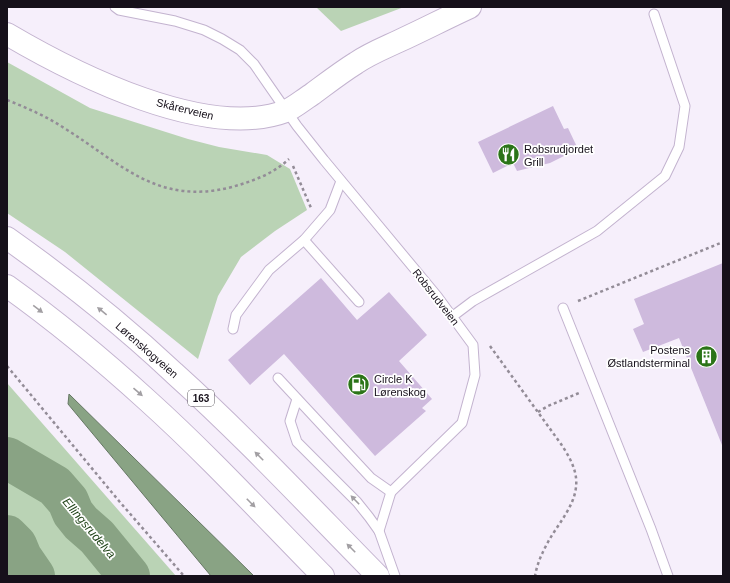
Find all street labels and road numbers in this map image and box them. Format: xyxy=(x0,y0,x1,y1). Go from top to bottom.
street label: Skårerveien xyxy=(155,96,215,122)
street label: Robsrudveien xyxy=(410,267,462,327)
street label: Lørenskogveien xyxy=(114,320,180,380)
road number: 163 xyxy=(188,390,214,406)

